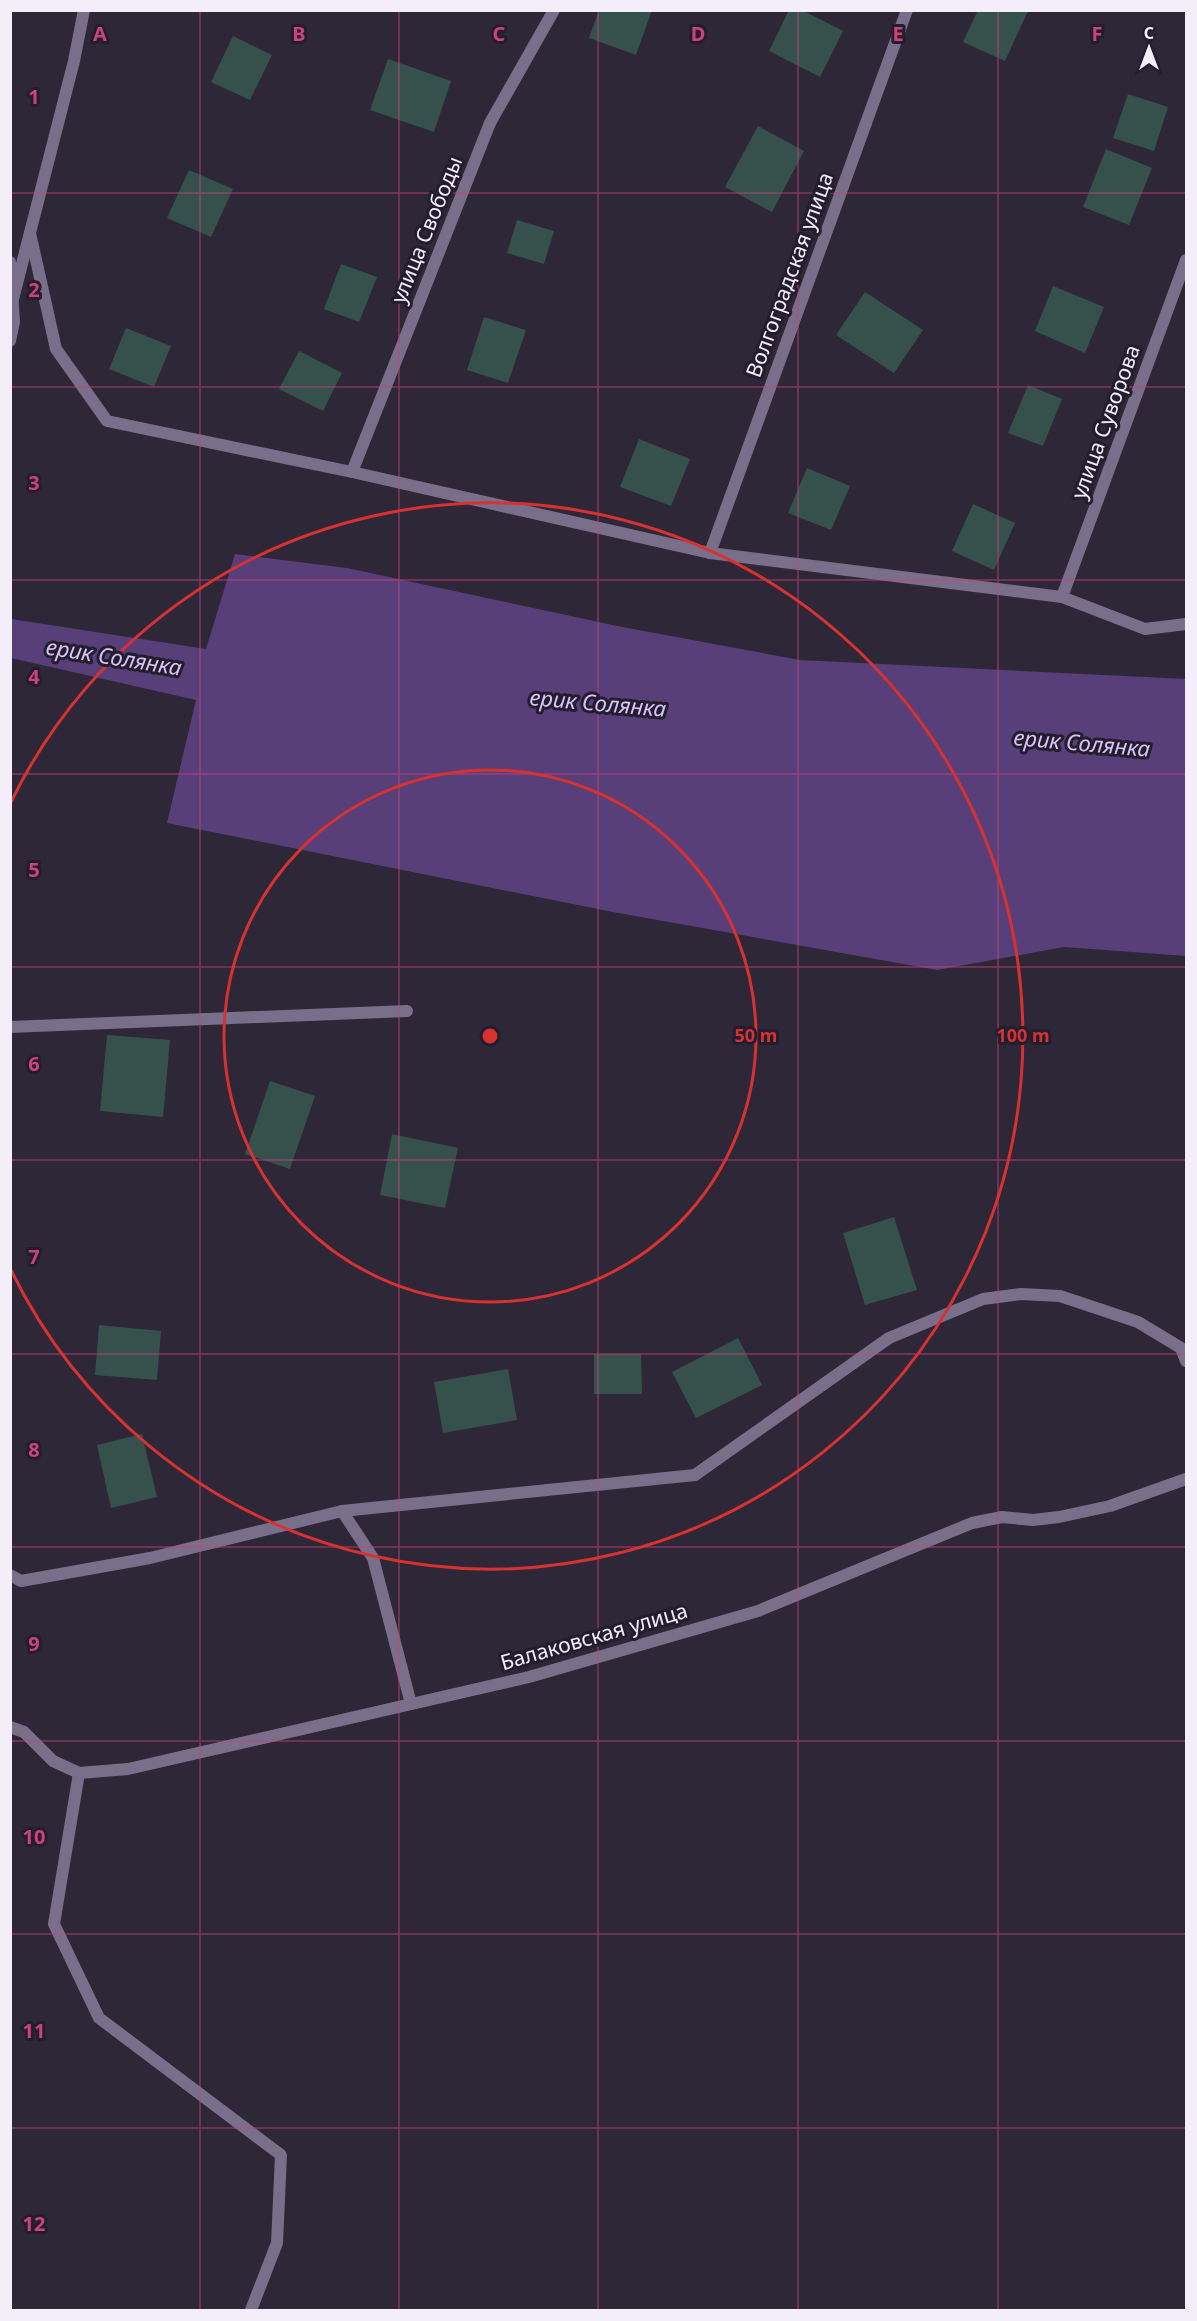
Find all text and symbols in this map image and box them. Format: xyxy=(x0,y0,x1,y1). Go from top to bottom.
north arrow xyxy=(1119,18,1179,78)
text: A xyxy=(93,20,107,47)
text: B xyxy=(292,20,306,47)
text: C xyxy=(493,20,506,47)
text: D xyxy=(691,20,705,47)
text: E xyxy=(892,20,904,47)
text: F xyxy=(1092,20,1102,47)
text: С xyxy=(1144,22,1154,44)
text: 1 xyxy=(28,83,40,110)
street label: улица Свободы xyxy=(384,152,468,307)
street label: Волгоградская улица xyxy=(739,168,839,381)
text: 2 xyxy=(28,276,40,303)
street label: улица Суворова xyxy=(1064,341,1146,503)
text: 3 xyxy=(28,469,40,496)
water label: ерик Солянка xyxy=(44,630,184,682)
text: 4 xyxy=(28,663,40,690)
water label: ерик Солянка xyxy=(529,681,668,723)
water label: ерик Солянка xyxy=(1013,721,1152,763)
text: 5 xyxy=(28,856,40,883)
text: 50 m xyxy=(735,1023,777,1047)
text: 100 m xyxy=(996,1023,1050,1047)
centre of rings xyxy=(480,1026,500,1046)
text: 6 xyxy=(28,1050,40,1077)
text: 7 xyxy=(28,1243,40,1270)
text: 8 xyxy=(28,1436,40,1463)
street label: Балаковская улица xyxy=(497,1596,691,1676)
text: 9 xyxy=(28,1630,40,1657)
text: 10 xyxy=(23,1823,45,1850)
text: 11 xyxy=(23,2017,45,2044)
text: 12 xyxy=(23,2210,45,2237)

